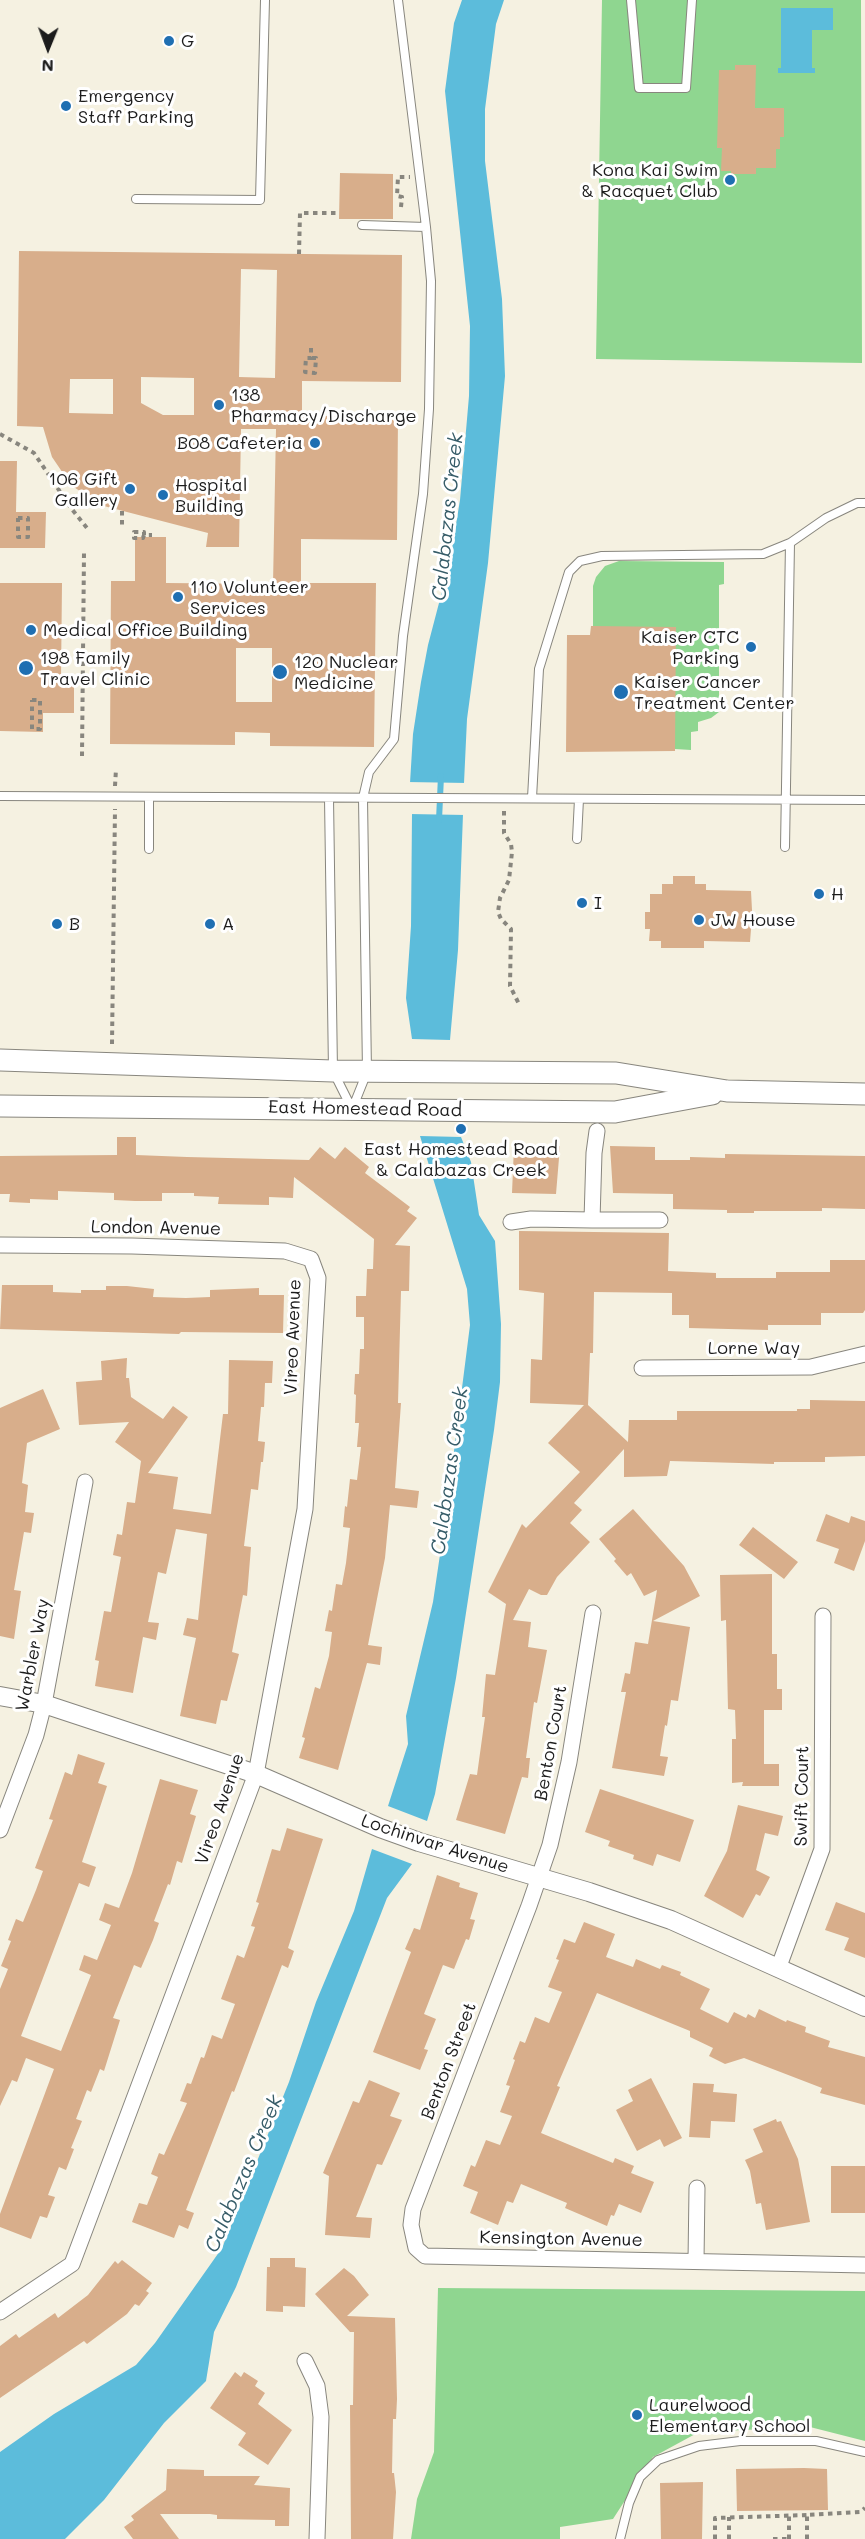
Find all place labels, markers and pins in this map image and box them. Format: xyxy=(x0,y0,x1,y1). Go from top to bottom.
place label: G xyxy=(181,30,194,52)
marker: G xyxy=(162,34,176,48)
place label: Emergency Staff Parking xyxy=(78,85,194,128)
marker: Emergency Staff Parking xyxy=(59,99,73,113)
place label: Kona Kai Swim & Racquet Club xyxy=(581,159,718,201)
marker: Kona Kai Swim & Racquet Club xyxy=(723,173,737,187)
place label: 138 Pharmacy/Discharge xyxy=(231,384,417,426)
marker: 138 Pharmacy/Discharge xyxy=(212,398,226,412)
place label: B08 Cafeteria xyxy=(177,432,303,454)
marker: B08 Cafeteria xyxy=(308,436,322,450)
place label: 106 Gift Gallery xyxy=(48,468,118,510)
place label: Hospital Building xyxy=(175,474,248,516)
marker: 106 Gift Gallery xyxy=(123,482,137,496)
marker: Hospital Building xyxy=(156,488,170,502)
place label: 110 Volunteer Services xyxy=(190,576,309,618)
marker: 110 Volunteer Services xyxy=(171,590,185,604)
place label: Medical Office Building xyxy=(43,619,247,641)
marker: Medical Office Building xyxy=(24,623,38,637)
place label: Kaiser CTC Parking xyxy=(641,626,739,668)
marker: Kaiser CTC Parking xyxy=(744,640,758,654)
place label: 198 Family Travel Clinic xyxy=(40,647,150,690)
place label: 120 Nuclear Medicine xyxy=(294,651,399,694)
marker: 198 Family Travel Clinic xyxy=(17,659,35,677)
marker: 120 Nuclear Medicine xyxy=(271,663,289,681)
place label: Kaiser Cancer Treatment Center xyxy=(634,671,795,714)
marker: Kaiser Cancer Treatment Center xyxy=(612,683,630,701)
place label: H xyxy=(831,883,844,905)
marker: H xyxy=(812,887,826,901)
place label: I xyxy=(594,892,602,914)
marker: I xyxy=(575,896,589,910)
place label: JW House xyxy=(711,909,796,931)
place label: B xyxy=(69,913,80,935)
place label: A xyxy=(222,913,234,935)
marker: JW House xyxy=(692,913,706,927)
marker: B xyxy=(50,917,64,931)
marker: A xyxy=(203,917,217,931)
marker: East Homestead Road & Calabazas Creek xyxy=(454,1122,468,1136)
place label: East Homestead Road & Calabazas Creek xyxy=(364,1138,558,1180)
place label: Laurelwood Elementary School xyxy=(649,2394,810,2436)
marker: Laurelwood Elementary School xyxy=(630,2408,644,2422)

